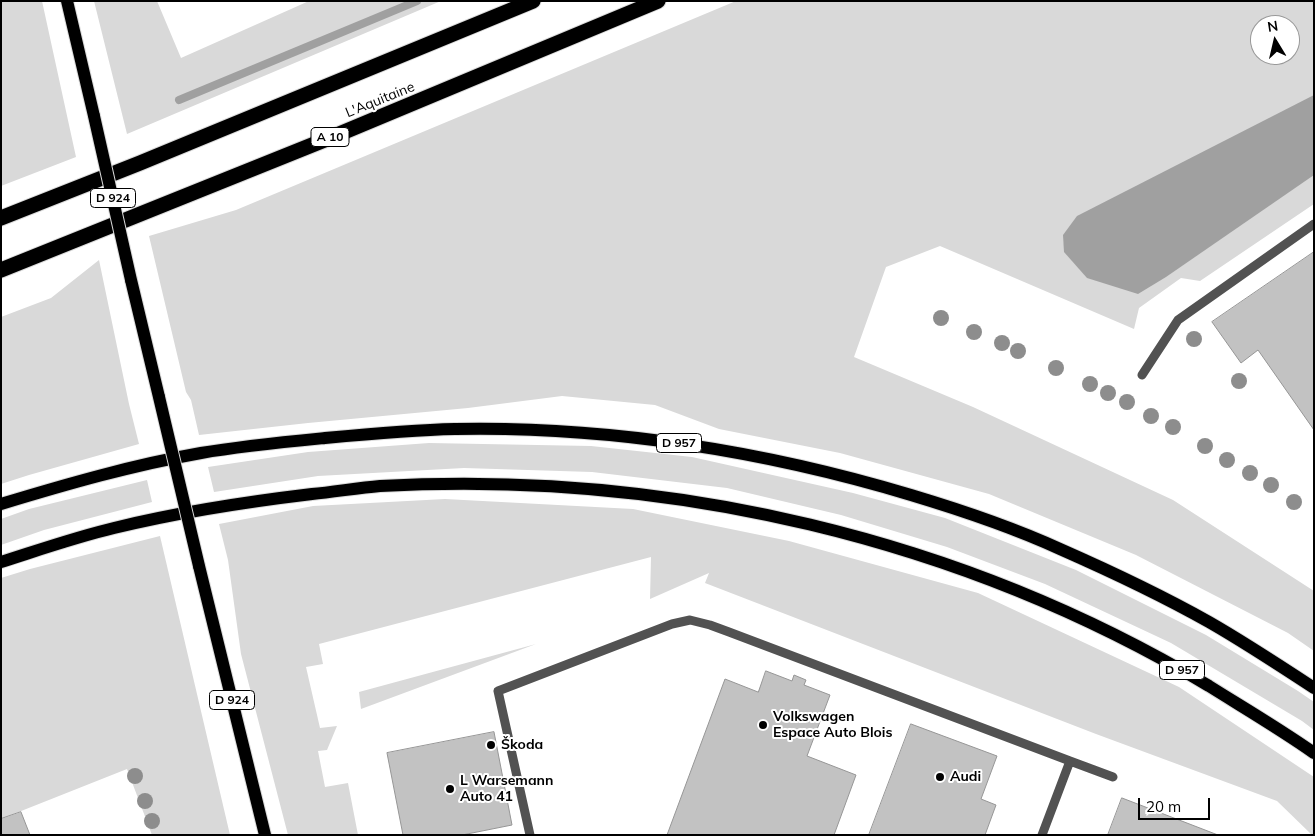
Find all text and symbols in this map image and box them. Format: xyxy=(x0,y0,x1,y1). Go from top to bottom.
north arrow xyxy=(1250,15,1300,65)
text: N xyxy=(1266,16,1279,36)
street label: L'Aquitaine xyxy=(343,78,417,122)
road number: A 10 xyxy=(311,128,349,146)
road number: D 924 xyxy=(90,188,136,208)
road number: D 957 xyxy=(656,433,702,452)
road number: D 957 xyxy=(1160,660,1204,680)
road number: D 924 xyxy=(210,690,254,710)
place label: Volkswagen Espace Auto Blois xyxy=(773,709,893,742)
marker: Volkswagen Espace Auto Blois xyxy=(757,719,769,731)
place label: Škoda xyxy=(501,737,543,753)
marker: Škoda xyxy=(485,739,497,751)
place label: Audi xyxy=(950,769,981,785)
marker: Audi xyxy=(934,771,946,783)
place label: L Warsemann Auto 41 xyxy=(460,773,553,806)
marker: L Warsemann Auto 41 xyxy=(444,783,456,795)
scale bar xyxy=(1140,788,1212,820)
text: 20 m xyxy=(1146,797,1181,816)

